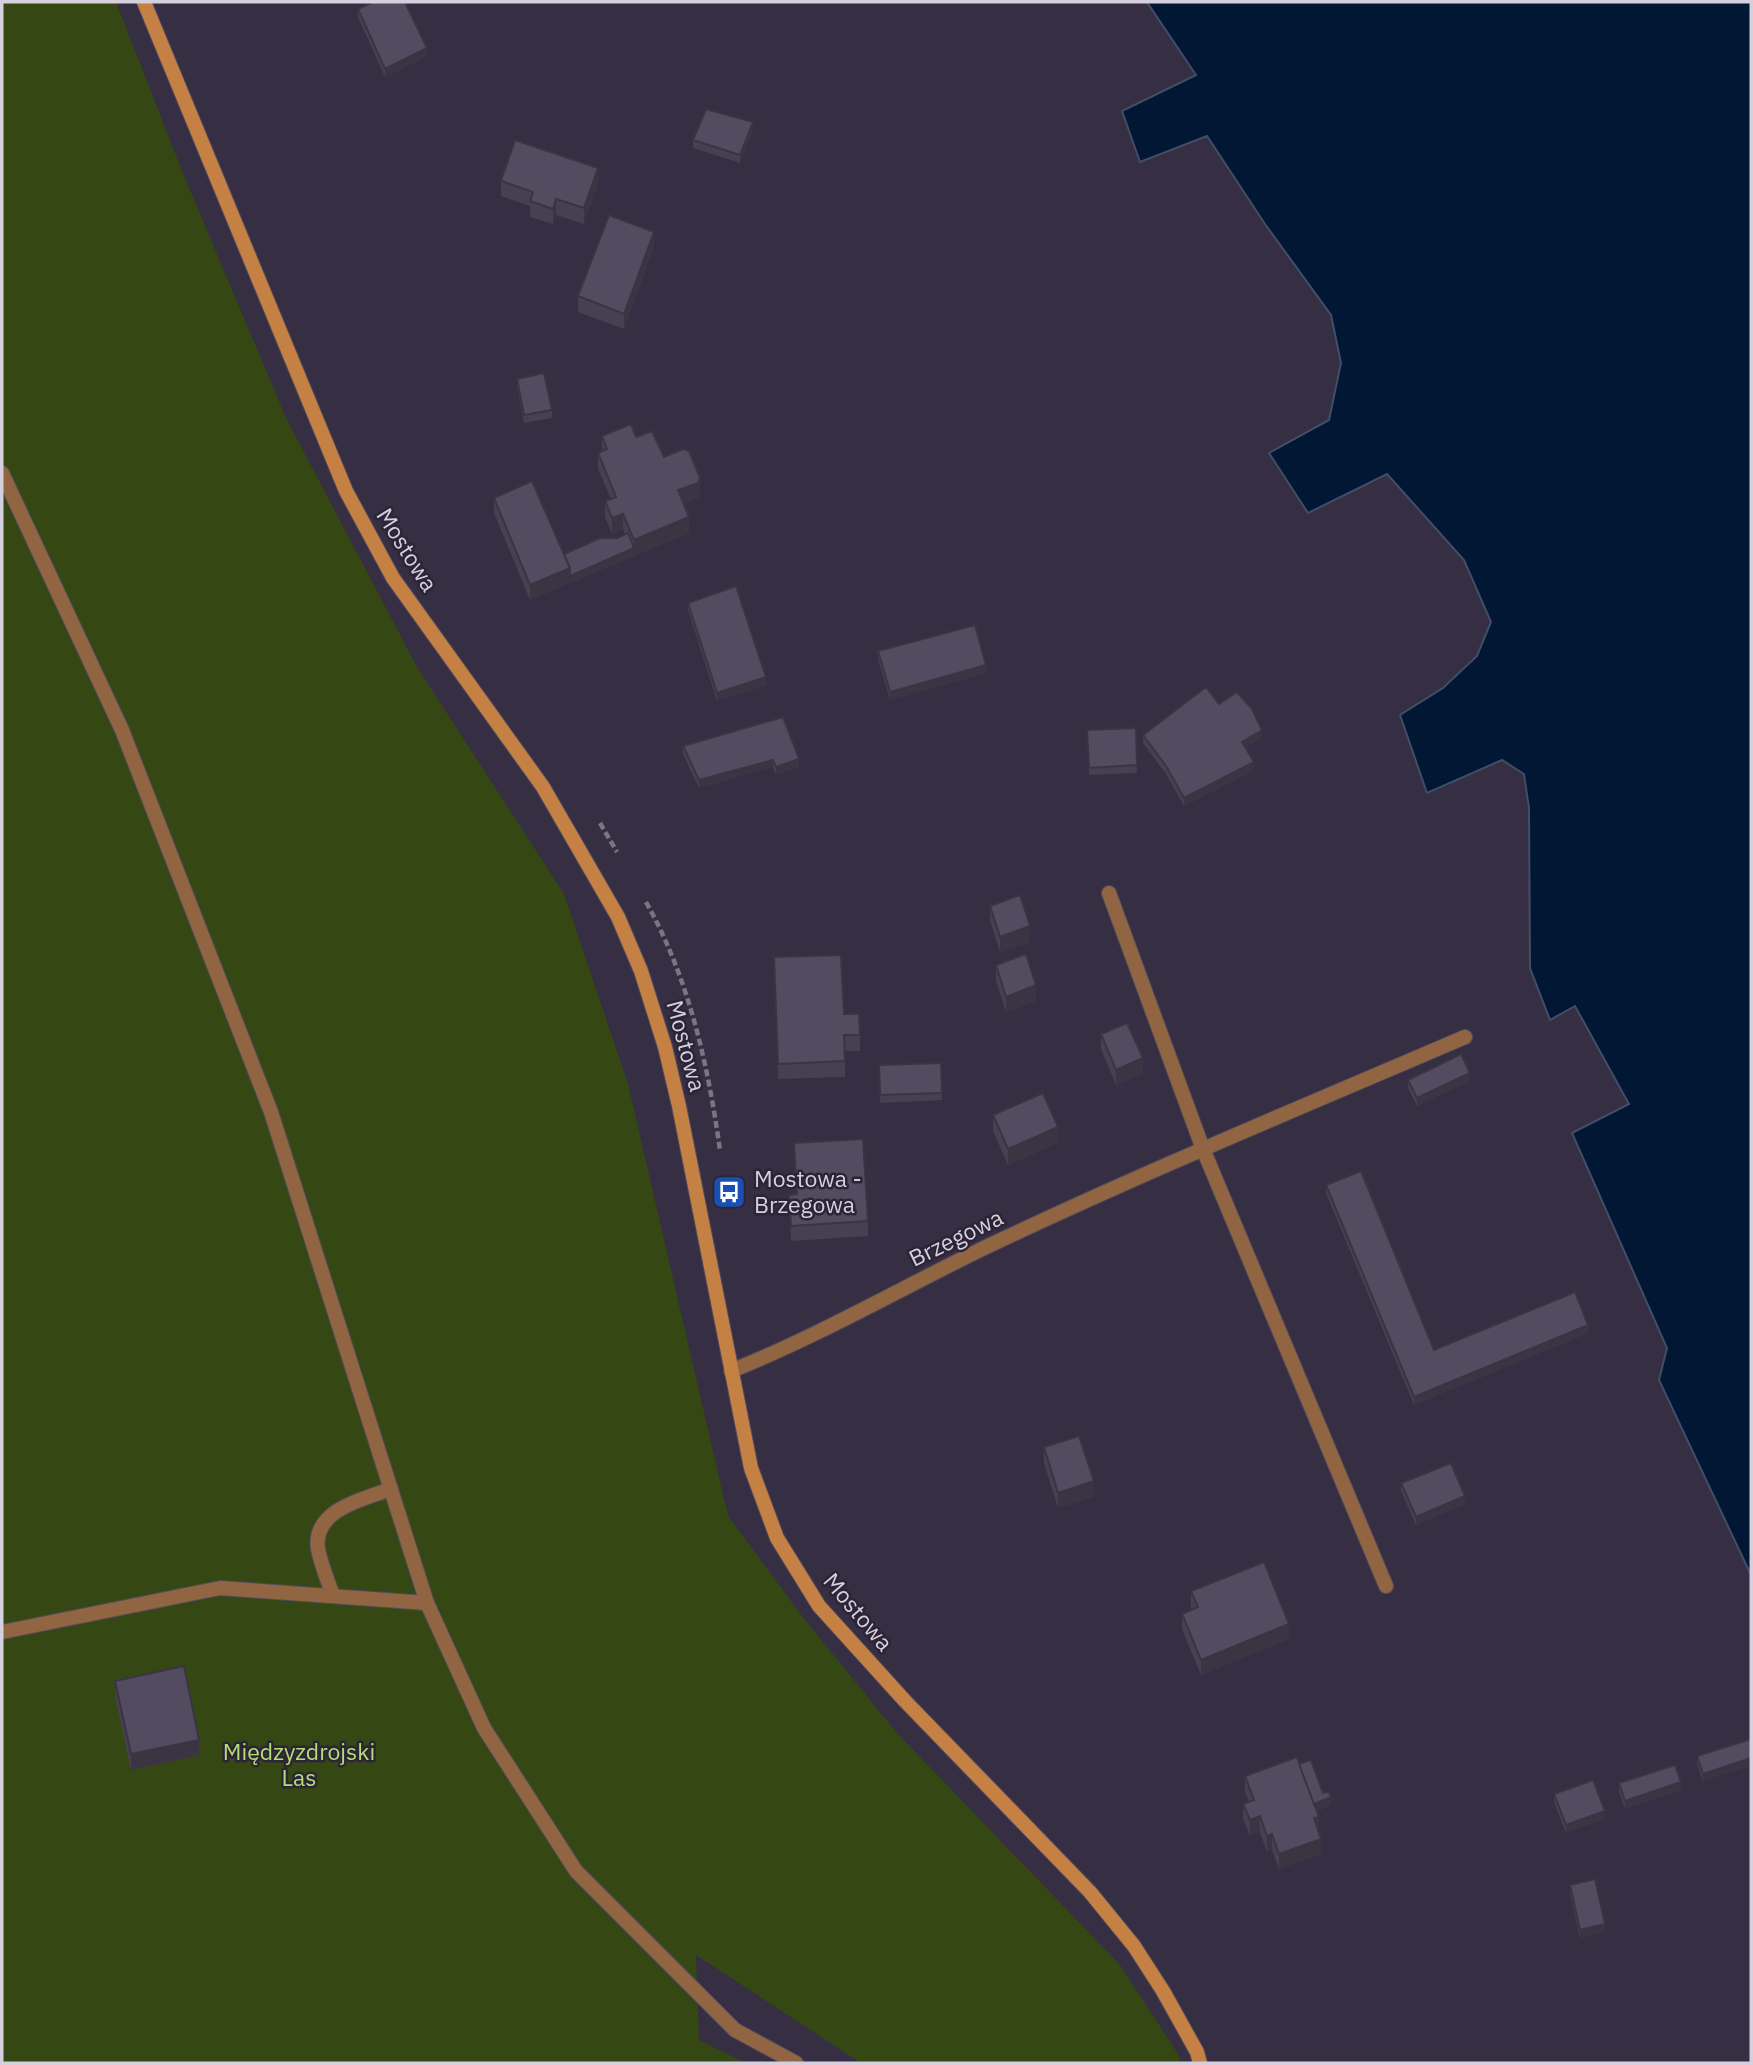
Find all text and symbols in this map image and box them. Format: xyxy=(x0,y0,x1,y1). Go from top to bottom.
street label: Mostowa xyxy=(370,502,445,597)
street label: Mostowa xyxy=(660,997,714,1095)
place label: Mostowa - Brzegowa xyxy=(754,1163,862,1219)
bus stop icon: Mostowa - Brzegowa xyxy=(710,1173,748,1211)
street label: Brzegowa xyxy=(904,1201,1008,1273)
street label: Mostowa xyxy=(817,1566,900,1657)
park label: Międzyzdrojski Las xyxy=(223,1736,375,1792)

